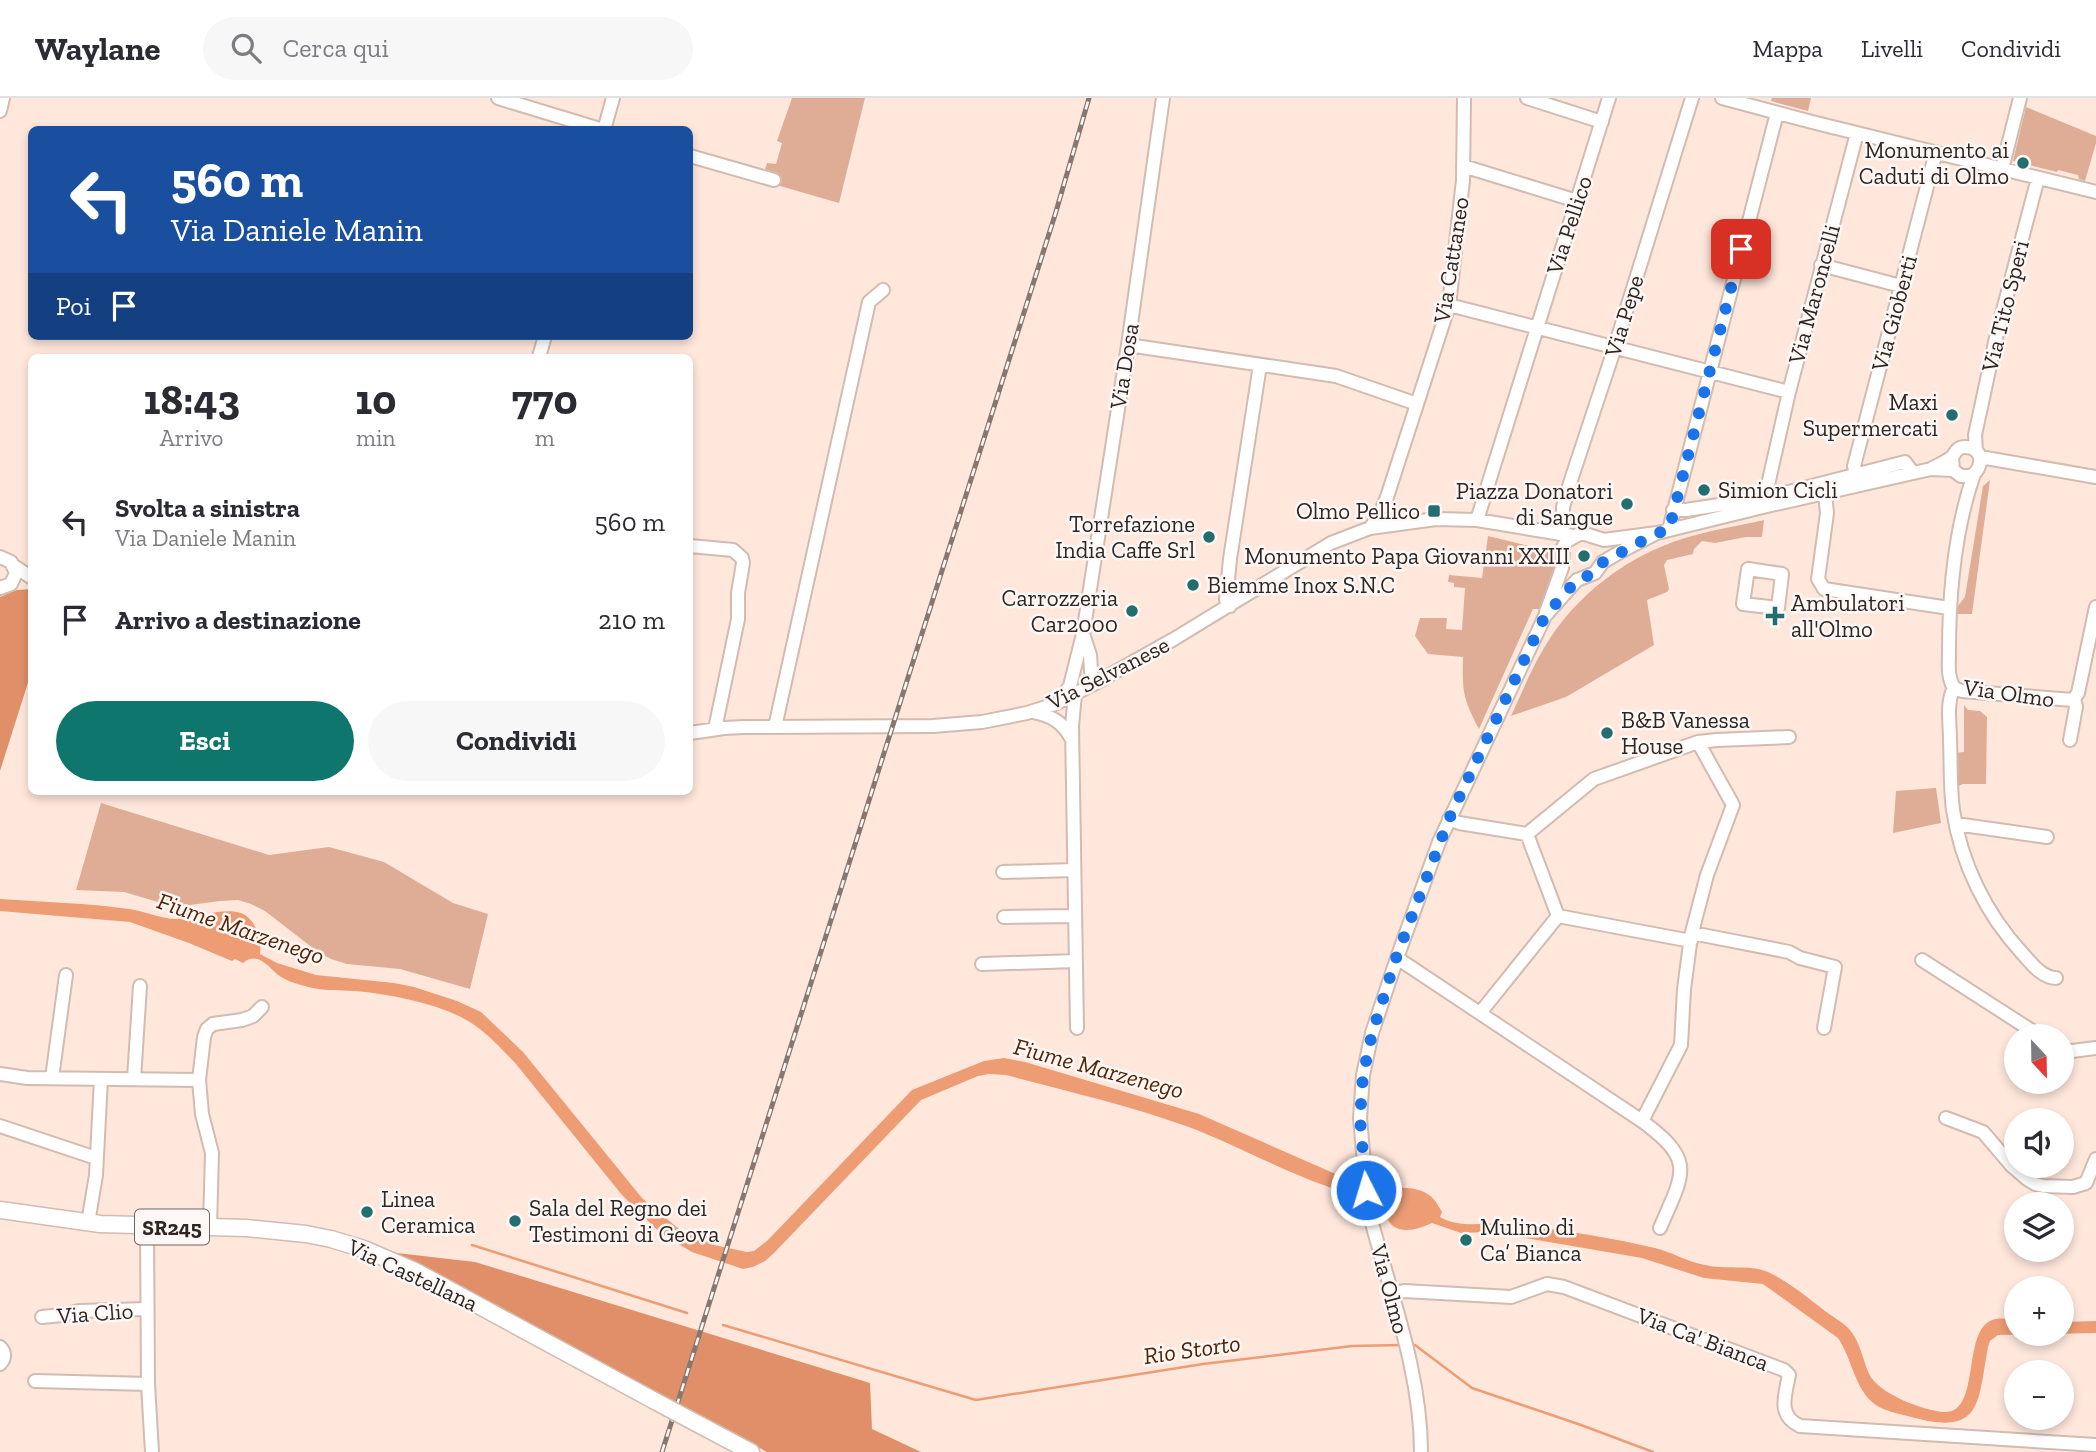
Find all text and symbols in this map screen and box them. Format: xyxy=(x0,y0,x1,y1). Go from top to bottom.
search box xyxy=(203,17,693,80)
text: Waylane xyxy=(35,29,161,68)
icon: search xyxy=(227,29,265,67)
text: Cerca qui xyxy=(283,32,389,64)
text: Mappa xyxy=(1752,34,1823,63)
text: Livelli xyxy=(1861,34,1923,63)
text: Condividi xyxy=(1961,34,2061,63)
place label: Monumento ai Caduti di Olmo xyxy=(1859,136,2009,190)
text: 560 m xyxy=(171,151,303,210)
icon: left xyxy=(56,154,147,245)
marker: Monumento ai Caduti di Olmo xyxy=(2015,155,2031,171)
street label: Via Pellico xyxy=(1540,172,1598,279)
street label: Via Cattaneo xyxy=(1427,195,1475,326)
text: Via Daniele Manin xyxy=(171,211,423,249)
pin xyxy=(1711,219,1771,279)
street label: Via Maroncelli xyxy=(1782,221,1846,368)
icon: arrive xyxy=(1722,230,1760,268)
street label: Via Tito Speri xyxy=(1975,237,2035,376)
street label: Via Gioberti xyxy=(1865,252,1923,375)
street label: Via Pepe xyxy=(1598,272,1650,361)
icon: arrive xyxy=(105,287,143,325)
text: Poi xyxy=(56,290,91,322)
street label: Via Dosa xyxy=(1103,321,1145,412)
text: 18:43 xyxy=(143,374,240,425)
text: 10 xyxy=(355,374,396,425)
text: 770 xyxy=(512,374,578,425)
place label: Maxi Supermercati xyxy=(1803,388,1938,442)
marker: Maxi Supermercati xyxy=(1944,407,1960,423)
text: Arrivo xyxy=(160,424,223,452)
text: min xyxy=(356,424,396,452)
text: m xyxy=(535,424,555,452)
place label: Simion Cicli xyxy=(1718,476,1838,504)
place label: Piazza Donatori di Sangue xyxy=(1456,477,1613,531)
marker: Simion Cicli xyxy=(1696,482,1712,498)
text: Svolta a sinistra xyxy=(115,492,300,524)
marker: Piazza Donatori di Sangue xyxy=(1619,496,1635,512)
place label: Olmo Pellico xyxy=(1296,497,1420,525)
icon: left xyxy=(56,503,94,541)
marker: Olmo Pellico xyxy=(1426,503,1442,519)
text: 560 m xyxy=(595,506,665,538)
place label: Torrefazione India Caffe Srl xyxy=(1055,510,1195,564)
text: Via Daniele Manin xyxy=(115,524,296,552)
marker: Torrefazione India Caffe Srl xyxy=(1201,529,1217,545)
place label: Monumento Papa Giovanni XXIII xyxy=(1244,542,1570,570)
marker: Monumento Papa Giovanni XXIII xyxy=(1576,548,1592,564)
place label: Biemme Inox S.N.C xyxy=(1207,571,1395,599)
marker: Biemme Inox S.N.C xyxy=(1185,577,1201,593)
place label: Carrozzeria Car2000 xyxy=(1002,584,1118,638)
place label: Ambulatori all'Olmo xyxy=(1791,589,1905,643)
icon: arrive xyxy=(56,601,94,639)
marker: Carrozzeria Car2000 xyxy=(1124,603,1140,619)
text: Arrivo a destinazione xyxy=(115,604,361,636)
text: 210 m xyxy=(598,604,665,636)
marker: Ambulatori all'Olmo xyxy=(1765,606,1785,626)
street label: Via Selvanese xyxy=(1041,630,1174,716)
street label: Via Olmo xyxy=(1961,673,2056,713)
button: Esci xyxy=(56,701,354,781)
button: Condividi xyxy=(368,701,665,781)
place label: B&B Vanessa House xyxy=(1621,706,1750,760)
marker: B&B Vanessa House xyxy=(1599,725,1615,741)
water label: Fiume Marzenego xyxy=(154,886,328,970)
north arrow xyxy=(2004,1024,2074,1094)
map controls xyxy=(2004,1024,2074,1430)
water label: Fiume Marzenego xyxy=(1011,1031,1187,1105)
button: sound xyxy=(2004,1108,2074,1178)
position arrow xyxy=(1329,1153,1403,1227)
place label: Linea Ceramica xyxy=(381,1185,475,1239)
button: layers xyxy=(2004,1192,2074,1262)
place label: Sala del Regno dei Testimoni di Geova xyxy=(529,1194,719,1248)
marker: Linea Ceramica xyxy=(359,1204,375,1220)
road number: SR245 xyxy=(135,1210,209,1244)
marker: Sala del Regno dei Testimoni di Geova xyxy=(507,1213,523,1229)
place label: Mulino di Ca’ Bianca xyxy=(1480,1213,1582,1267)
street label: Via Castellana xyxy=(343,1232,482,1317)
marker: Mulino di Ca’ Bianca xyxy=(1458,1232,1474,1248)
street label: Via Olmo xyxy=(1364,1240,1415,1337)
button: + xyxy=(2004,1276,2074,1346)
street label: Via Clio xyxy=(55,1296,134,1330)
street label: Via Ca' Bianca xyxy=(1632,1301,1773,1377)
water label: Rio Storto xyxy=(1142,1328,1242,1370)
button: − xyxy=(2004,1360,2074,1430)

